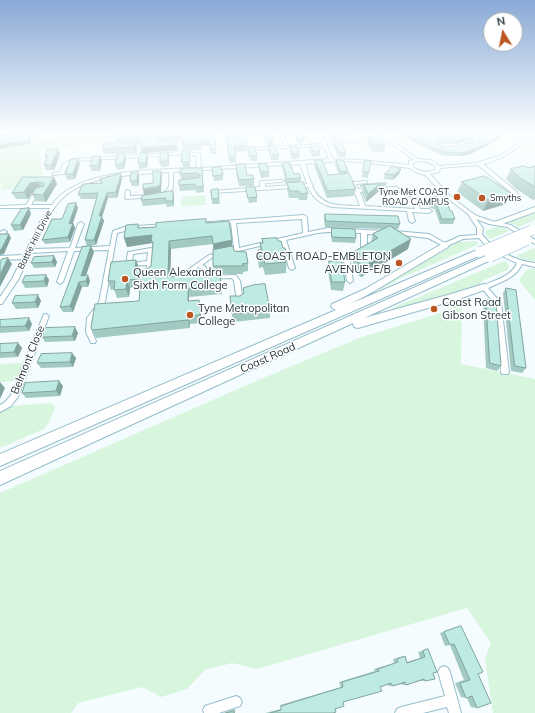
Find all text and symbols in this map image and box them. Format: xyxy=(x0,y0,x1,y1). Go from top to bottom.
north arrow xyxy=(483,12,523,52)
text: N xyxy=(496,14,506,29)
place label: Tyne Met COAST ROAD CAMPUS xyxy=(378,187,449,208)
marker: Tyne Met COAST ROAD CAMPUS xyxy=(452,192,462,202)
marker: Smyths xyxy=(477,193,487,203)
place label: Smyths xyxy=(490,193,521,203)
street label: Battle Hill Drive xyxy=(16,209,54,271)
place label: COAST ROAD-EMBLETON AVENUE-E/B xyxy=(256,250,391,276)
marker: COAST ROAD-EMBLETON AVENUE-E/B xyxy=(394,258,404,268)
place label: Queen Alexandra Sixth Form College xyxy=(133,266,228,292)
marker: Queen Alexandra Sixth Form College xyxy=(120,274,130,284)
place label: Coast Road Gibson Street xyxy=(442,296,511,322)
place label: Tyne Metropolitan College xyxy=(198,302,290,328)
marker: Coast Road Gibson Street xyxy=(429,304,439,314)
marker: Tyne Metropolitan College xyxy=(185,310,195,320)
street label: Belmont Close xyxy=(8,324,48,396)
street label: Coast Road xyxy=(238,340,298,376)

